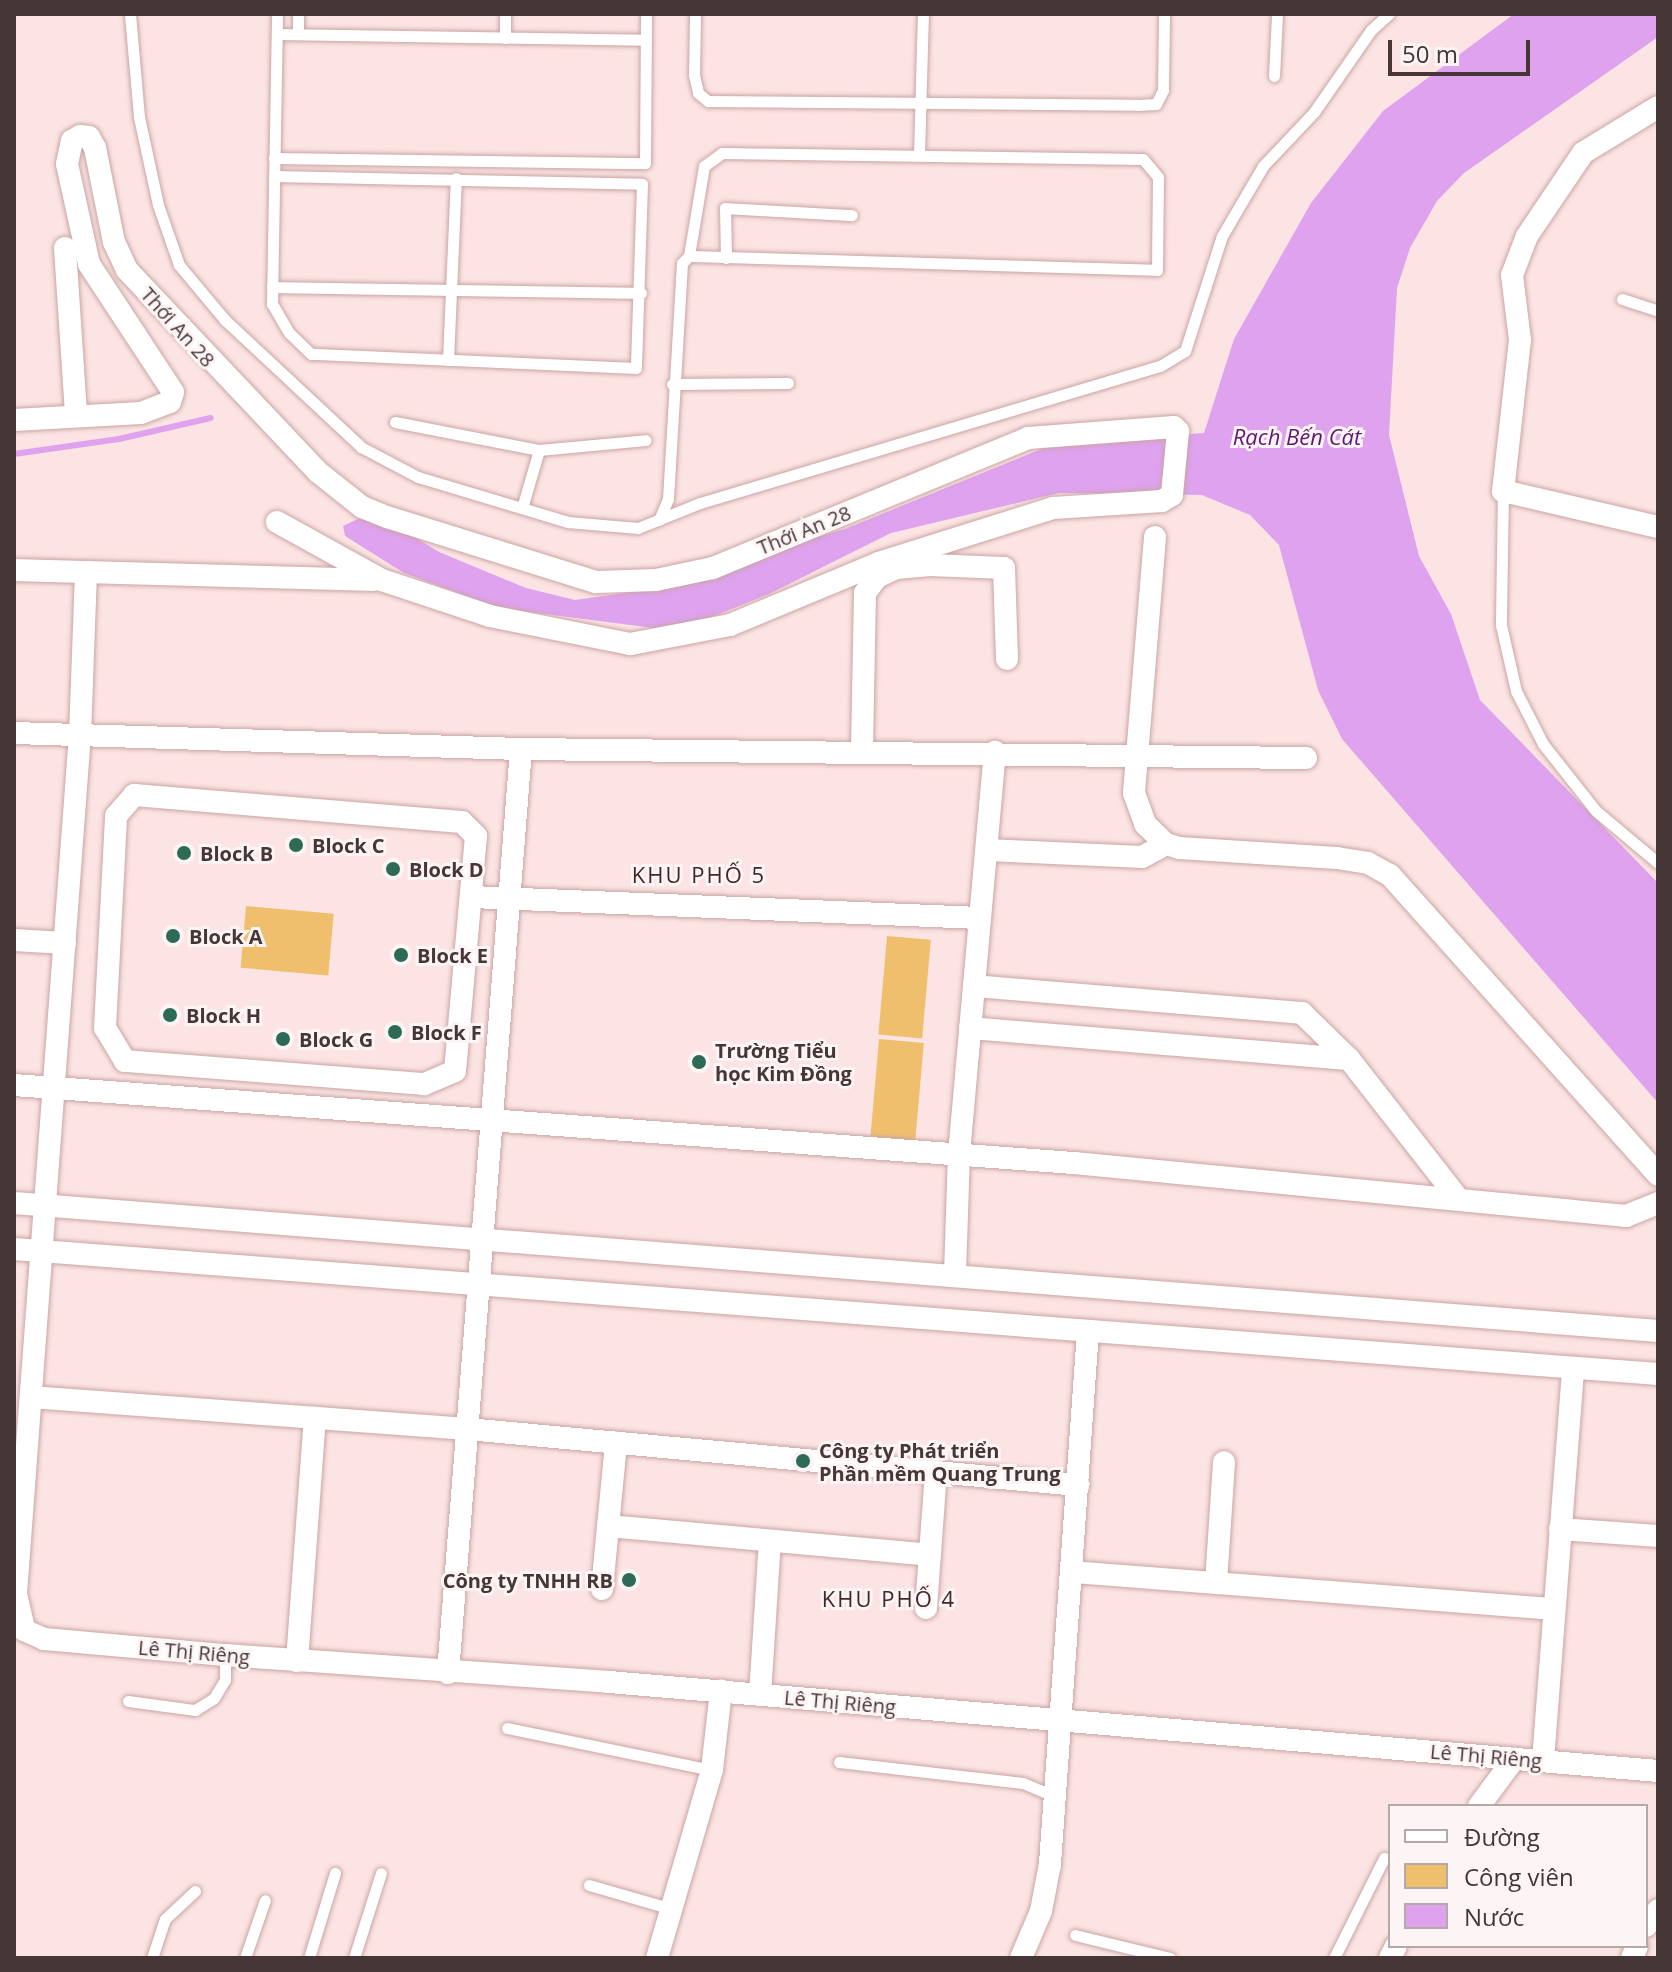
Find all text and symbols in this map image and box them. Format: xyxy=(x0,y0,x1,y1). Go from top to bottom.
scale bar xyxy=(1392,24,1534,74)
text: 50 m xyxy=(1402,37,1458,70)
street label: Thới An 28 xyxy=(136,282,220,372)
water label: Rạch Bến Cát xyxy=(1233,424,1361,450)
street label: Thới An 28 xyxy=(754,500,854,560)
place label: Block C xyxy=(312,833,385,857)
marker: Block C xyxy=(287,836,305,854)
place label: Block B xyxy=(200,841,273,865)
marker: Block B xyxy=(175,844,193,862)
place label: Block D xyxy=(409,857,484,881)
marker: Block D xyxy=(384,860,402,878)
district label: KHU PHỐ 5 xyxy=(632,862,766,888)
place label: Block A xyxy=(189,924,263,948)
marker: Block A xyxy=(164,927,182,945)
place label: Block E xyxy=(417,943,488,967)
marker: Block E xyxy=(392,946,410,964)
place label: Block H xyxy=(186,1003,261,1027)
marker: Block H xyxy=(161,1006,179,1024)
place label: Block F xyxy=(411,1020,482,1044)
marker: Block F xyxy=(386,1023,404,1041)
place label: Block G xyxy=(299,1027,373,1051)
marker: Block G xyxy=(274,1030,292,1048)
place label: Trường Tiểu học Kim Đồng xyxy=(715,1038,852,1085)
marker: Trường Tiểu học Kim Đồng xyxy=(690,1053,708,1071)
place label: Công ty Phát triển Phần mềm Quang Trung xyxy=(819,1438,1060,1485)
marker: Công ty Phát triển Phần mềm Quang Trung xyxy=(794,1452,812,1470)
place label: Công ty TNHH RB xyxy=(443,1568,613,1592)
marker: Công ty TNHH RB xyxy=(620,1571,638,1589)
district label: KHU PHỐ 4 xyxy=(822,1586,956,1612)
street label: Lê Thị Riêng xyxy=(137,1635,251,1669)
street label: Lê Thị Riêng xyxy=(783,1685,897,1719)
street label: Lê Thị Riêng xyxy=(1429,1739,1543,1773)
legend xyxy=(1388,1804,1648,1948)
text: Đường xyxy=(1464,1820,1540,1853)
text: Công viên xyxy=(1464,1860,1574,1893)
text: Nước xyxy=(1464,1900,1524,1933)

